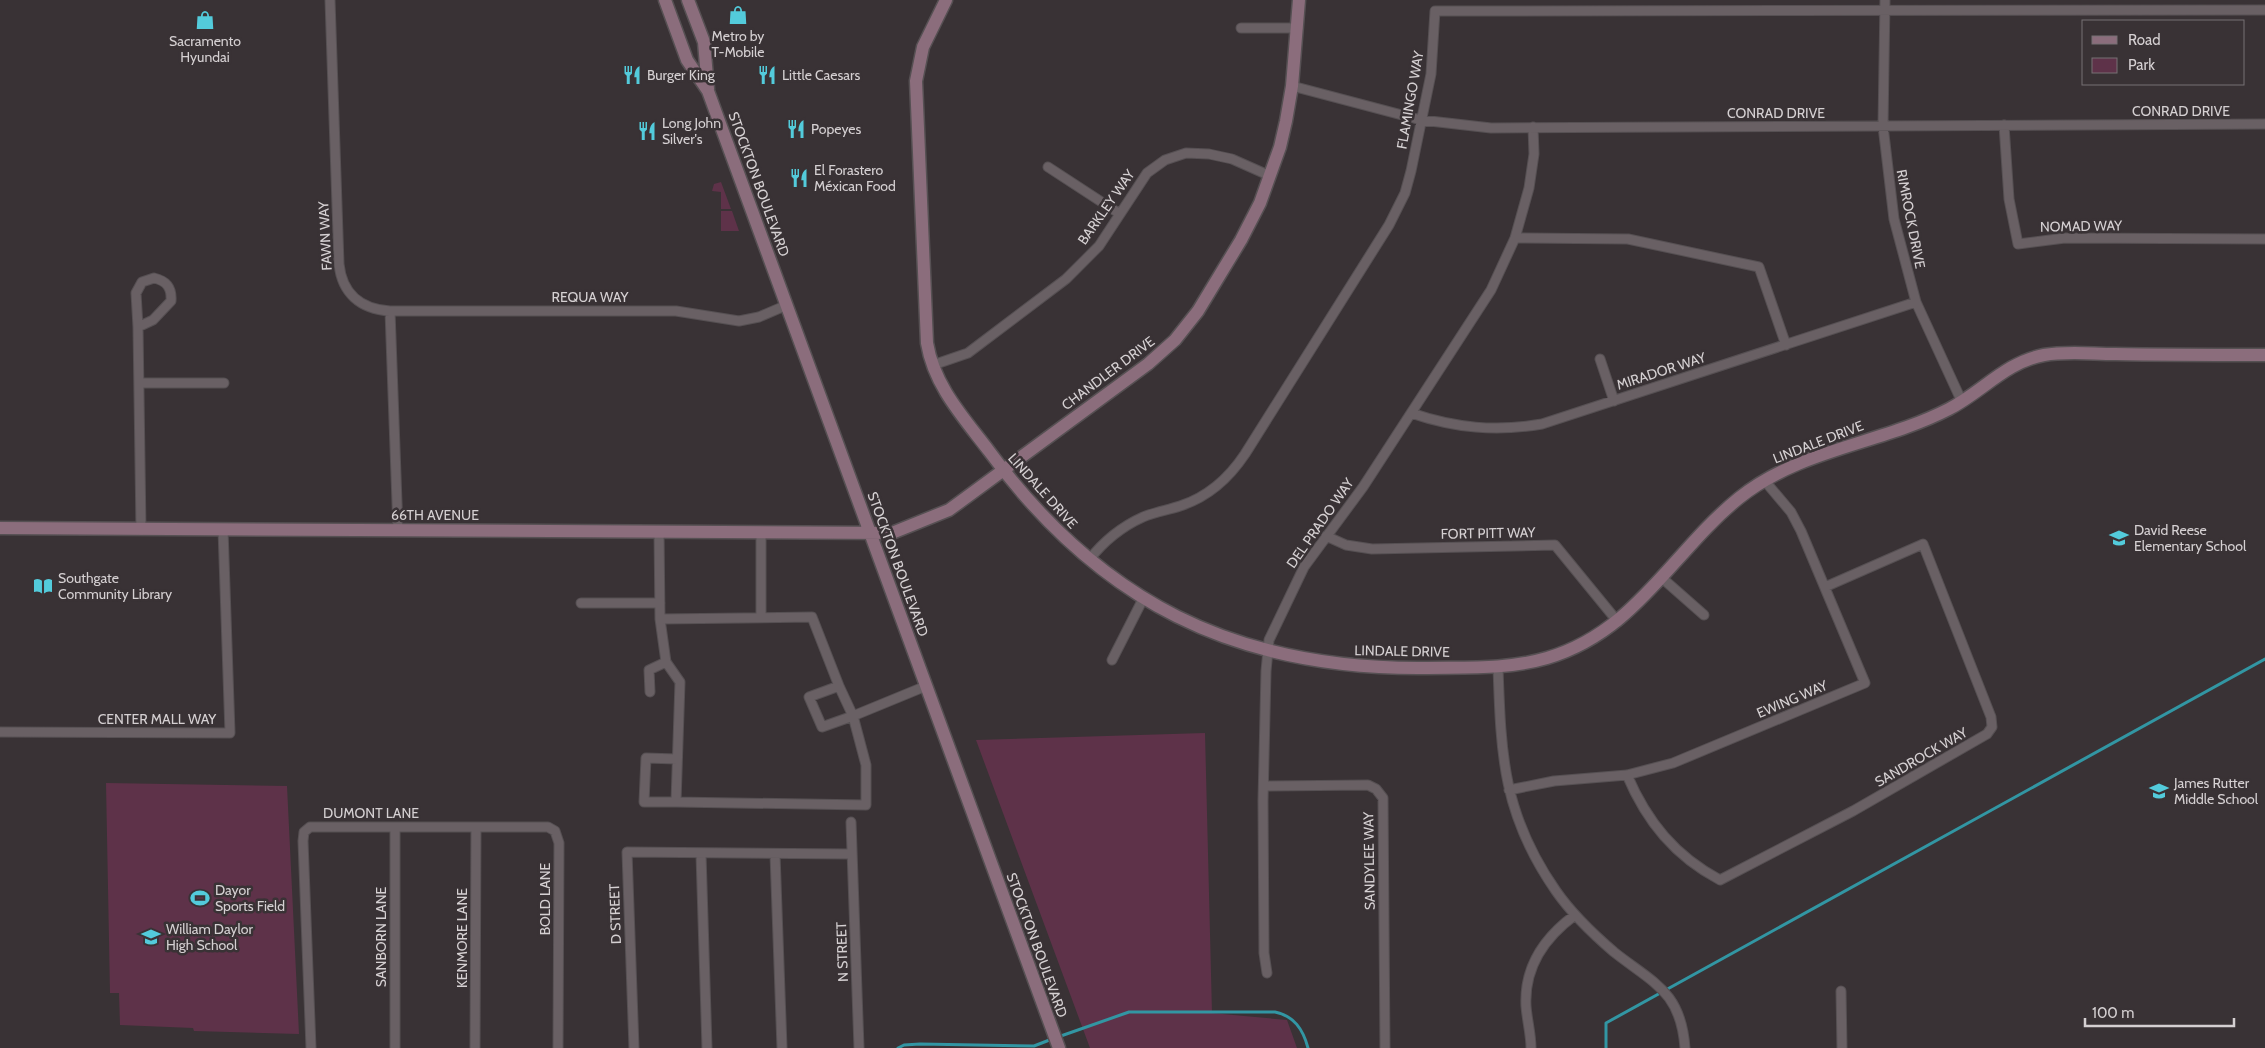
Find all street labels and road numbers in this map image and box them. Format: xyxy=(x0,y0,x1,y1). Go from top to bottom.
street label: FLAMINGO WAY xyxy=(1393,48,1428,151)
street label: CONRAD DRIVE xyxy=(2132,102,2230,120)
street label: CONRAD DRIVE xyxy=(1727,104,1825,122)
street label: STOCKTON BOULEVARD xyxy=(724,109,794,259)
street label: BARKLEY WAY xyxy=(1074,165,1139,248)
street label: RIMROCK DRIVE xyxy=(1893,168,1929,270)
street label: FAWN WAY xyxy=(314,200,336,271)
street label: NOMAD WAY xyxy=(2040,216,2123,236)
street label: REQUA WAY xyxy=(552,288,630,306)
street label: CHANDLER DRIVE xyxy=(1058,332,1158,414)
street label: MIRADOR WAY xyxy=(1614,348,1709,394)
street label: LINDALE DRIVE xyxy=(1770,416,1866,468)
street label: LINDALE DRIVE xyxy=(1004,449,1082,533)
street label: DEL PRADO WAY xyxy=(1282,474,1358,571)
street label: STOCKTON BOULEVARD xyxy=(863,489,933,639)
street label: 66TH AVENUE xyxy=(391,506,479,524)
street label: FORT PITT WAY xyxy=(1440,523,1537,543)
street label: LINDALE DRIVE xyxy=(1354,641,1450,661)
street label: EWING WAY xyxy=(1754,676,1831,722)
street label: CENTER MALL WAY xyxy=(98,710,217,728)
street label: SANDROCK WAY xyxy=(1871,723,1972,791)
street label: DUMONT LANE xyxy=(323,804,419,822)
street label: SANDYLEE WAY xyxy=(1359,811,1379,910)
street label: BOLD LANE xyxy=(536,862,554,935)
street label: STOCKTON BOULEVARD xyxy=(1002,870,1072,1020)
street label: D STREET xyxy=(605,883,625,944)
street label: SANBORN LANE xyxy=(372,887,390,987)
street label: KENMORE LANE xyxy=(453,888,471,988)
street label: N STREET xyxy=(832,921,852,982)

